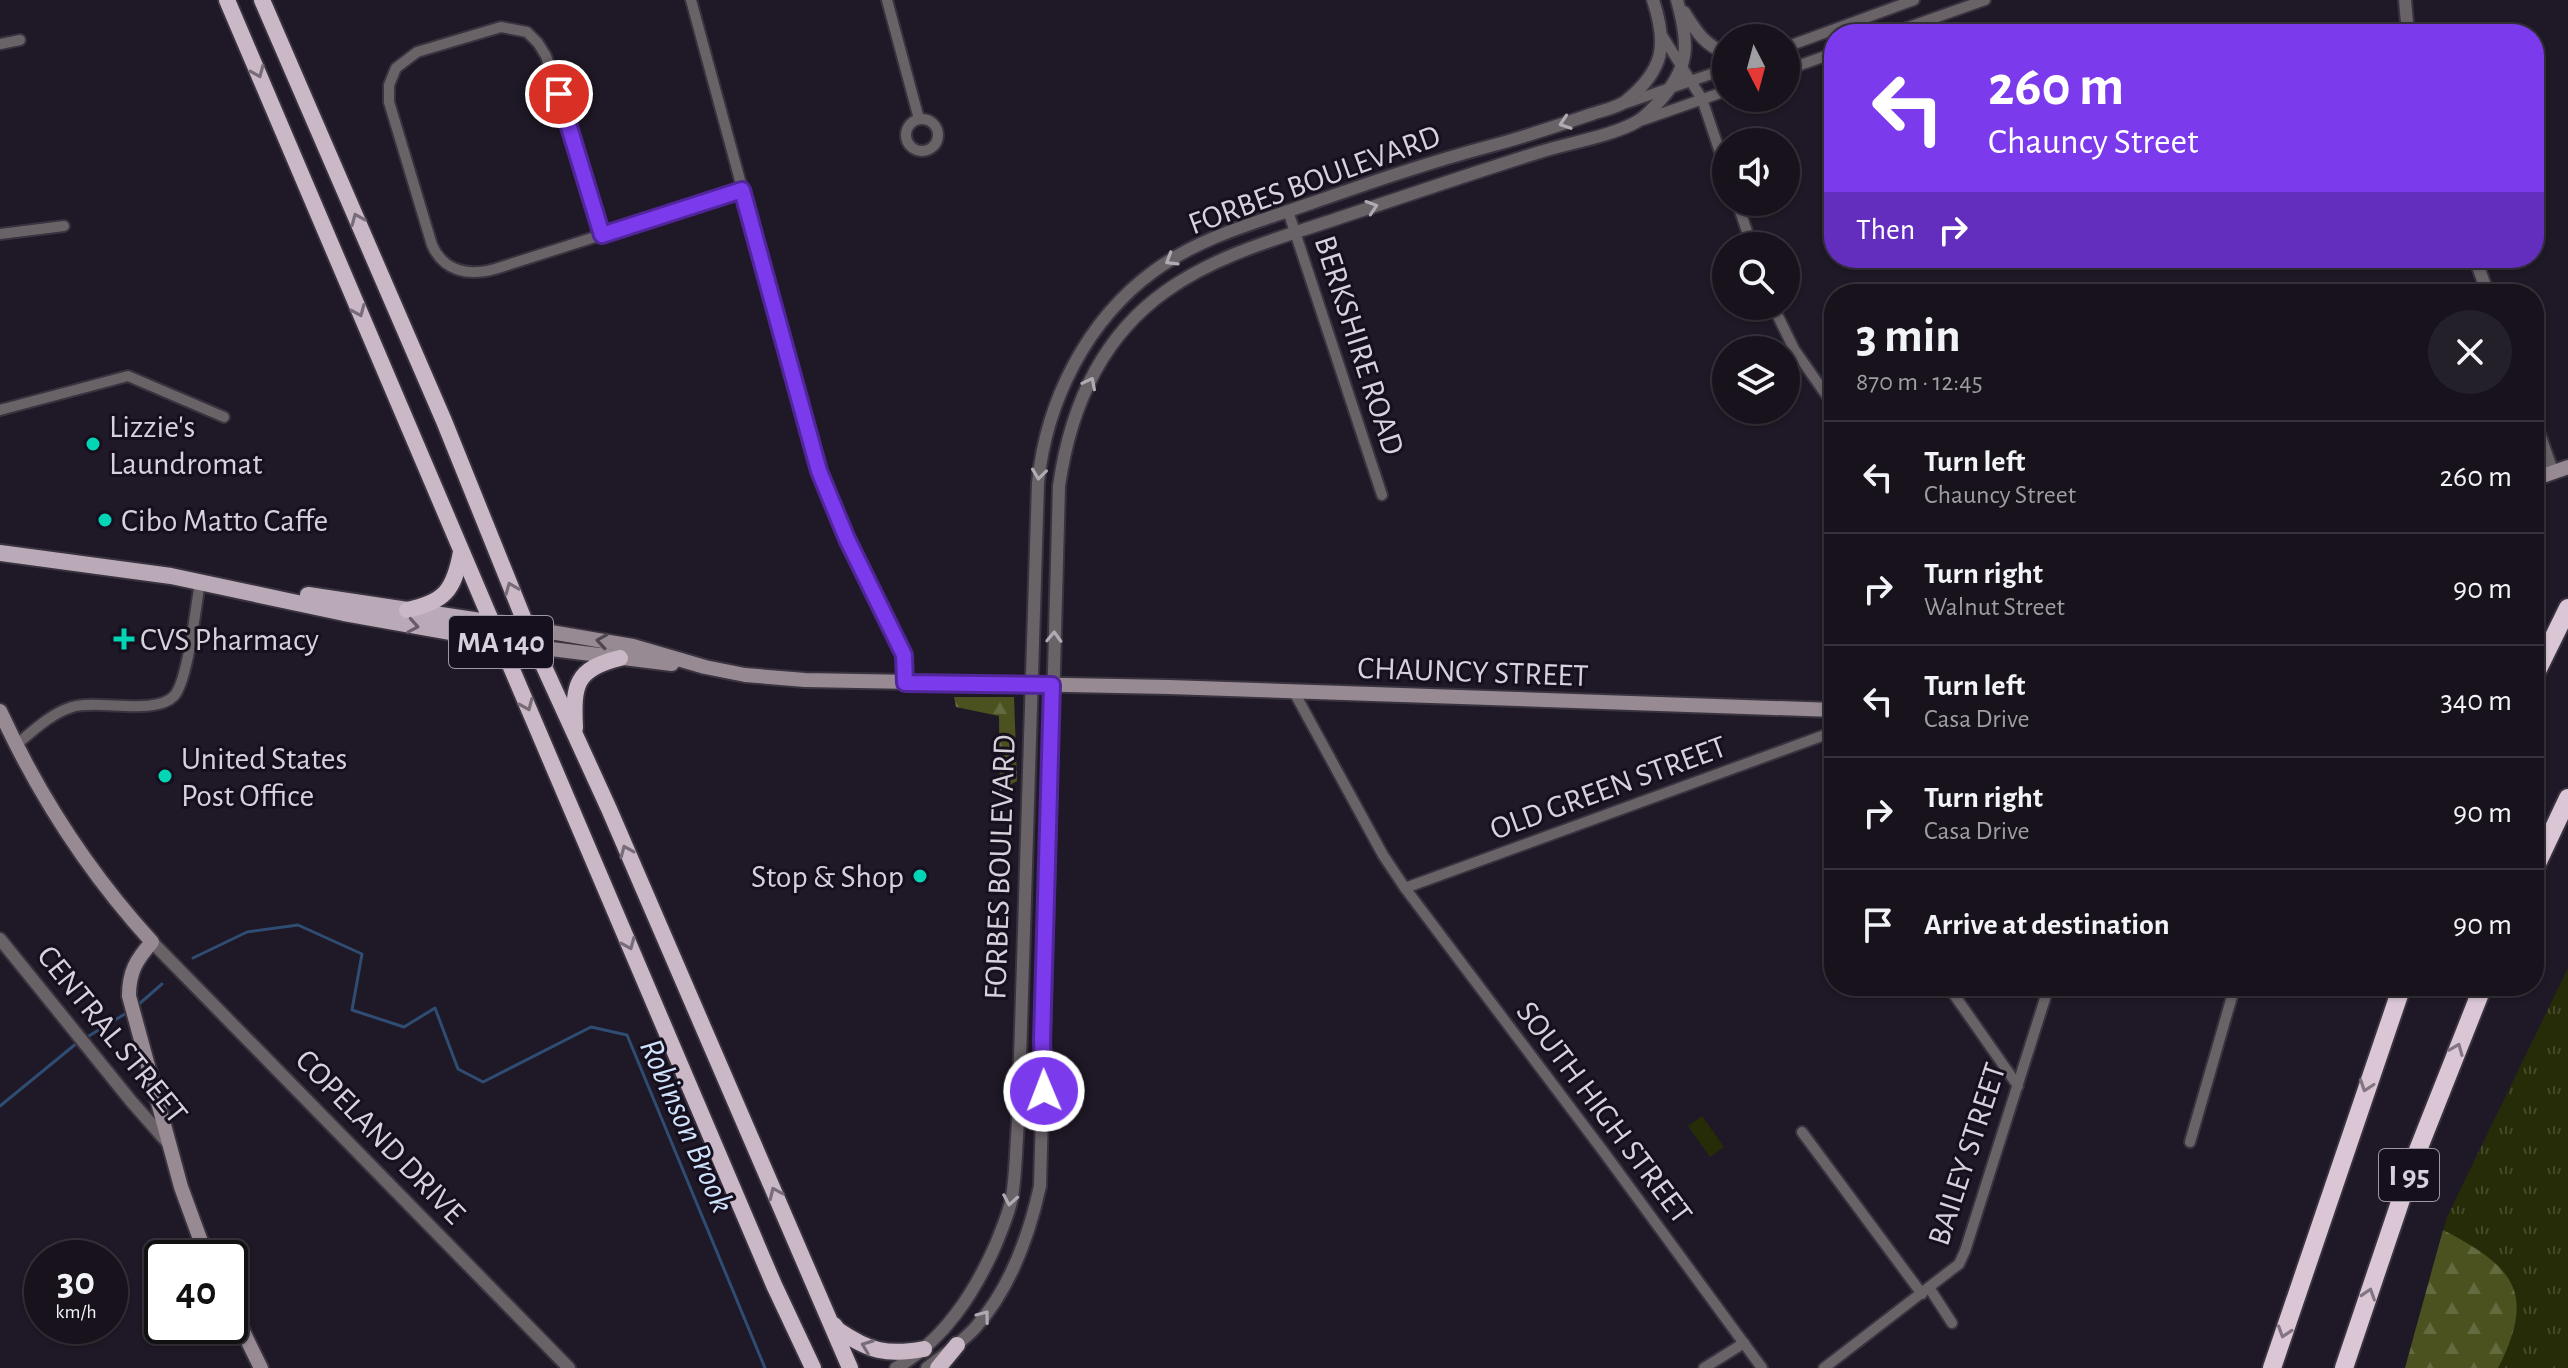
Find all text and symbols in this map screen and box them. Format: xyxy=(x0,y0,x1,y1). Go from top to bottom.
north arrow xyxy=(1712,24,1800,112)
map controls xyxy=(1712,24,1800,424)
icon: left xyxy=(1856,56,1960,160)
text: 260 m xyxy=(1988,59,2124,115)
pin xyxy=(525,60,593,128)
one-way arrow xyxy=(248,64,264,78)
icon: arrive xyxy=(537,72,581,116)
one-way arrow xyxy=(1559,114,1573,130)
street label: FORBES BOULEVARD xyxy=(1184,120,1445,240)
text: Chauncy Street xyxy=(1988,124,2199,160)
button: sound xyxy=(1712,128,1800,216)
one-way arrow xyxy=(1365,201,1379,217)
icon: right xyxy=(1931,208,1975,252)
one-way arrow xyxy=(350,213,366,227)
text: Then xyxy=(1856,215,1915,245)
street label: BERKSHIRE ROAD xyxy=(1309,232,1410,459)
button: search xyxy=(1712,232,1800,320)
one-way arrow xyxy=(1165,250,1180,266)
one-way arrow xyxy=(350,303,366,317)
button: close xyxy=(2428,310,2512,394)
text: 3 min xyxy=(1856,313,1961,361)
button: layers xyxy=(1712,336,1800,424)
text: 870 m · 12:45 xyxy=(1856,369,1983,395)
one-way arrow xyxy=(1080,376,1095,391)
place label: Lizzie's Laundromat xyxy=(109,411,262,480)
marker: Lizzie's Laundromat xyxy=(84,435,102,453)
text: Turn left xyxy=(1924,447,2025,477)
icon: left xyxy=(1856,455,1900,499)
text: 260 m xyxy=(2439,462,2512,492)
one-way arrow xyxy=(1031,467,1048,481)
text: Chauncy Street xyxy=(1924,482,2076,508)
place label: Cibo Matto Caffe xyxy=(121,505,328,537)
marker: Cibo Matto Caffe xyxy=(96,511,114,529)
text: Turn right xyxy=(1924,559,2043,589)
icon: right xyxy=(1856,567,1900,611)
text: 90 m xyxy=(2453,574,2512,604)
one-way arrow xyxy=(504,582,521,596)
text: Walnut Street xyxy=(1924,594,2065,620)
road number: MA 140 xyxy=(449,616,553,668)
one-way arrow xyxy=(407,617,420,634)
place label: CVS Pharmacy xyxy=(140,624,319,656)
marker: CVS Pharmacy xyxy=(115,630,133,648)
one-way arrow xyxy=(1045,630,1062,643)
one-way arrow xyxy=(595,634,609,651)
street label: CHAUNCY STREET xyxy=(1357,652,1589,692)
text: Turn left xyxy=(1924,671,2025,701)
icon: left xyxy=(1856,679,1900,723)
text: 340 m xyxy=(2440,686,2512,716)
one-way arrow xyxy=(518,697,534,711)
text: Casa Drive xyxy=(1924,706,2030,732)
street label: OLD GREEN STREET xyxy=(1486,730,1731,846)
street label: FORBES BOULEVARD xyxy=(979,734,1021,1000)
place label: United States Post Office xyxy=(181,743,347,812)
marker: United States Post Office xyxy=(156,767,174,785)
text: Turn right xyxy=(1924,783,2043,813)
icon: right xyxy=(1856,791,1900,835)
text: 90 m xyxy=(2453,798,2512,828)
text: Casa Drive xyxy=(1924,818,2030,844)
one-way arrow xyxy=(620,845,636,860)
place label: Stop & Shop xyxy=(751,861,904,893)
marker: Stop & Shop xyxy=(911,867,929,885)
icon: arrive xyxy=(1856,903,1900,947)
text: Arrive at destination xyxy=(1924,910,2170,940)
text: 90 m xyxy=(2453,910,2512,940)
one-way arrow xyxy=(619,936,635,950)
street label: CENTRAL STREET xyxy=(31,940,194,1130)
street label: SOUTH HIGH STREET xyxy=(1510,995,1698,1230)
water label: Robinson Brook xyxy=(633,1034,740,1218)
street label: COPELAND DRIVE xyxy=(289,1043,471,1230)
one-way arrow xyxy=(2447,1043,2463,1057)
position arrow xyxy=(1002,1049,1086,1133)
street label: BAILEY STREET xyxy=(1922,1059,2012,1249)
one-way arrow xyxy=(2360,1078,2376,1092)
road number: I 95 xyxy=(2379,1149,2439,1201)
one-way arrow xyxy=(768,1186,784,1201)
one-way arrow xyxy=(1003,1193,1020,1207)
speed limit sign: 40 xyxy=(144,1240,248,1344)
text: 30 xyxy=(57,1262,95,1302)
one-way arrow xyxy=(2359,1288,2375,1302)
text: km/h xyxy=(55,1302,97,1322)
one-way arrow xyxy=(975,1310,989,1325)
one-way arrow xyxy=(2278,1325,2294,1339)
one-way arrow xyxy=(861,1339,875,1356)

